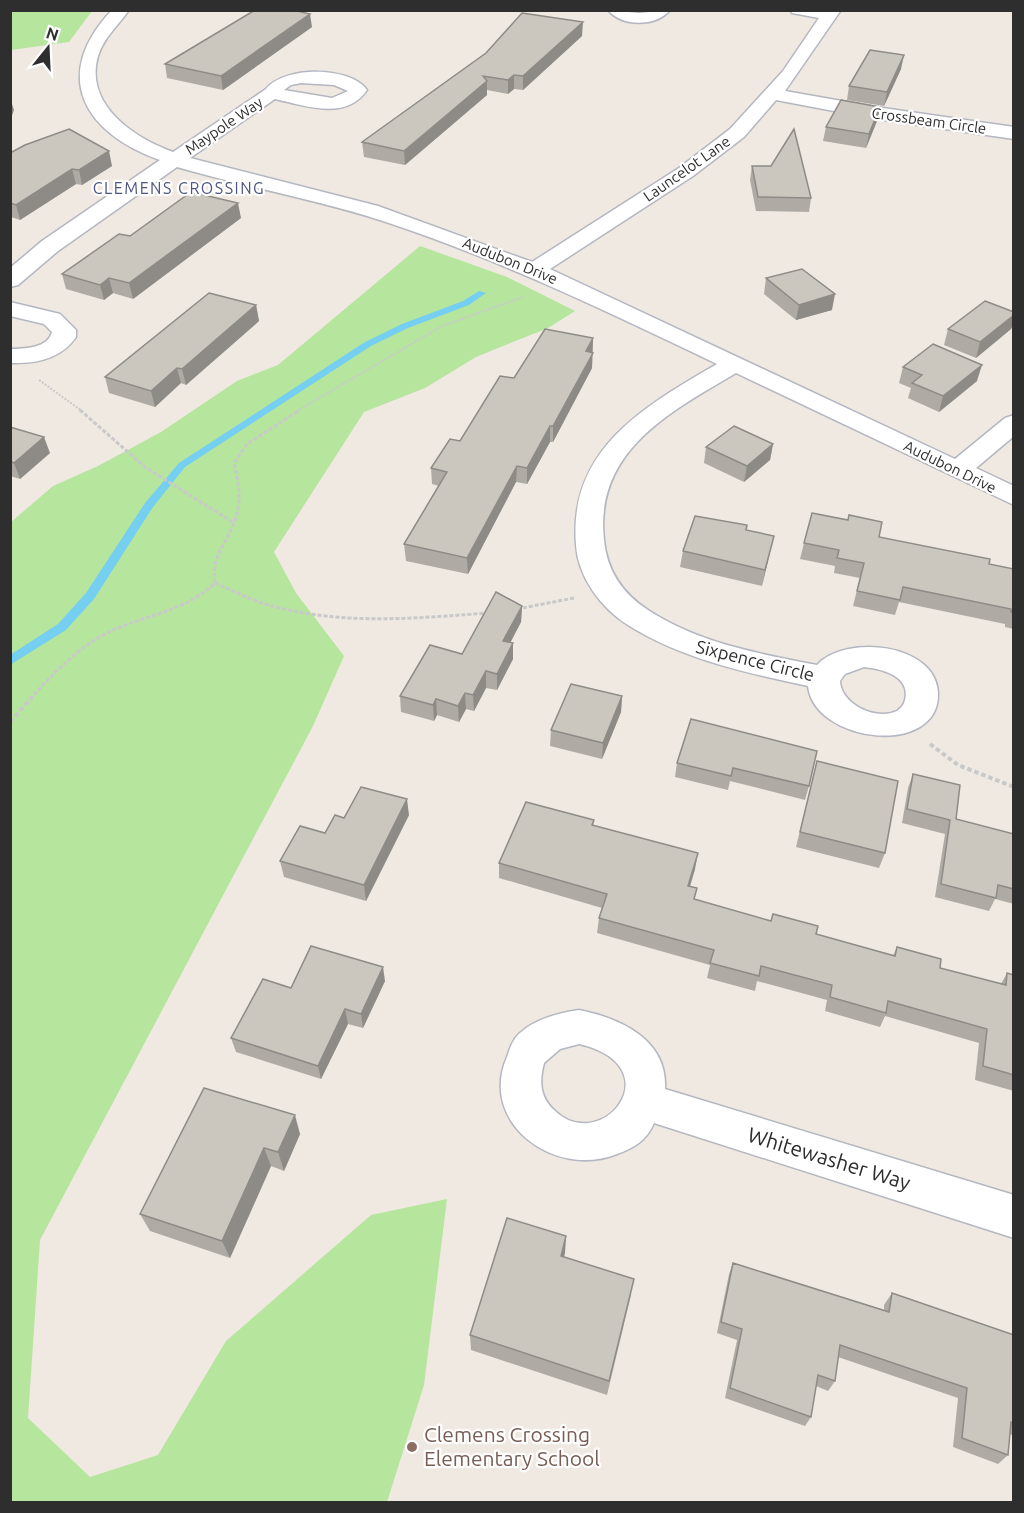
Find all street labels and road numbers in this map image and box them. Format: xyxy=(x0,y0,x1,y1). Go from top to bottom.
street label: Maypole Way xyxy=(182,93,266,158)
street label: Crossbeam Circle xyxy=(871,104,987,137)
street label: Launcelot Lane xyxy=(640,132,733,205)
street label: Audubon Drive xyxy=(460,234,560,287)
street label: Audubon Drive xyxy=(901,437,999,496)
street label: Sixpence Circle xyxy=(694,636,816,684)
street label: Whitewasher Way xyxy=(745,1122,913,1194)

